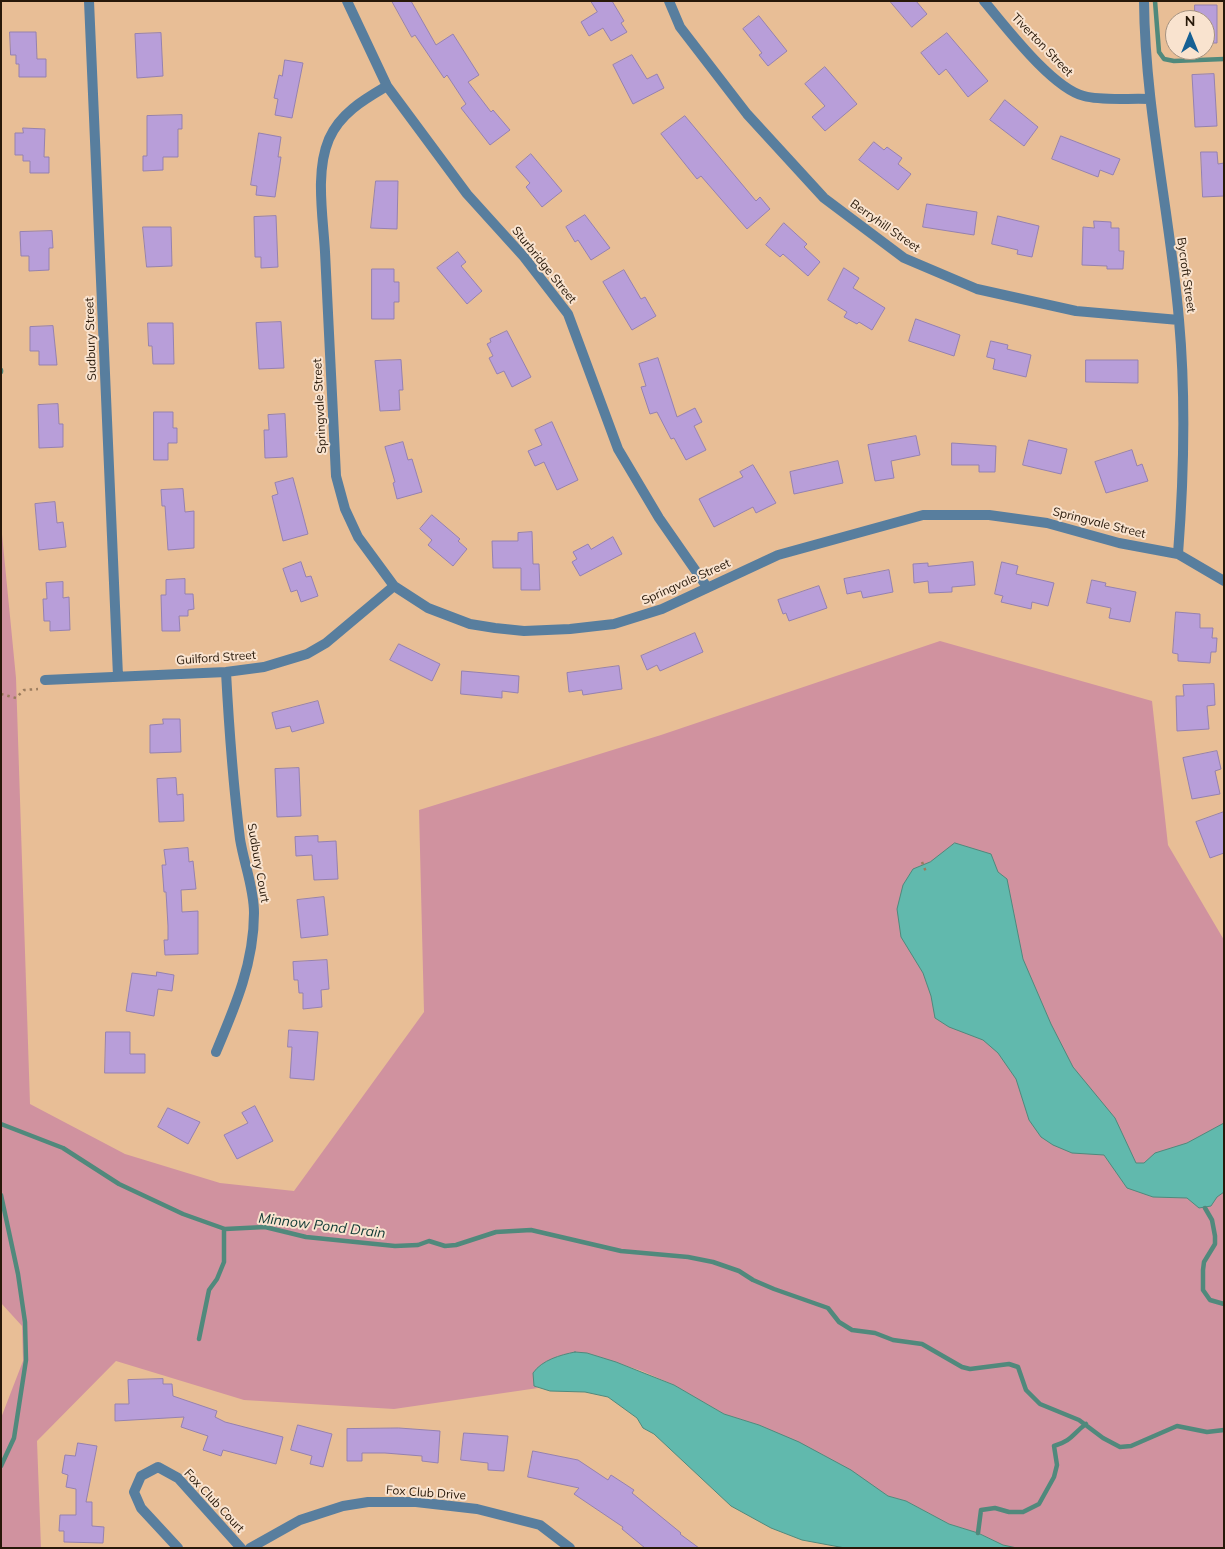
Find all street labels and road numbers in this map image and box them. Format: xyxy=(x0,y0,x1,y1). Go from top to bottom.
street label: Tiverton Street xyxy=(1008,11,1076,79)
street label: Berryhill Street xyxy=(847,197,923,255)
street label: Sturbridge Street xyxy=(509,224,579,306)
street label: Bycroft Street xyxy=(1174,236,1198,314)
street label: Sudbury Street xyxy=(82,297,100,381)
street label: Springvale Street xyxy=(310,358,330,454)
street label: Springvale Street xyxy=(1051,504,1147,542)
street label: Springvale Street xyxy=(640,556,732,608)
street label: Guilford Street xyxy=(176,648,256,668)
street label: Sudbury Court xyxy=(244,822,272,904)
street label: Fox Club Court xyxy=(181,1466,247,1536)
street label: Fox Club Drive xyxy=(386,1483,466,1503)

